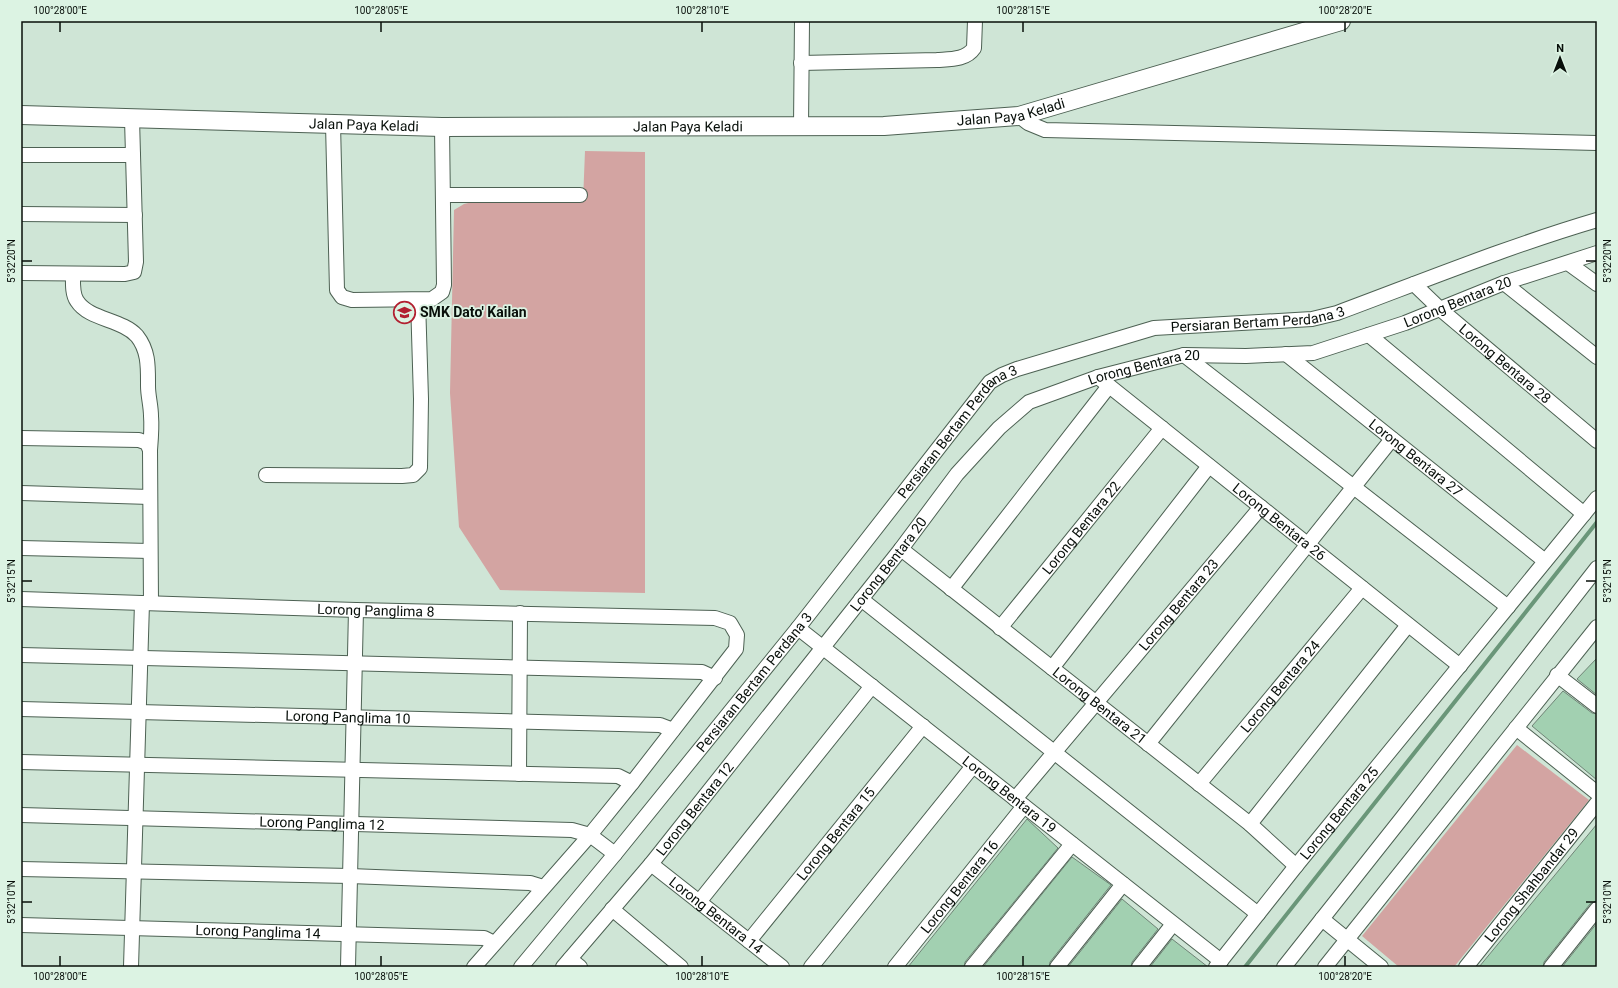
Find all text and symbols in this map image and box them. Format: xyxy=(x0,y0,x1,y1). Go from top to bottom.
text: 100°28'00"E xyxy=(33,5,87,16)
text: 100°28'05"E xyxy=(354,5,408,16)
text: 100°28'10"E xyxy=(675,5,729,16)
text: 100°28'15"E xyxy=(996,5,1050,16)
text: 100°28'20"E xyxy=(1318,5,1372,16)
north arrow xyxy=(1540,38,1580,78)
text: N xyxy=(1556,42,1564,55)
street label: Jalan Paya Keladi xyxy=(956,95,1067,129)
street label: Jalan Paya Keladi xyxy=(309,115,419,134)
street label: Jalan Paya Keladi xyxy=(633,118,743,135)
text: 5°32'20"N xyxy=(6,239,17,283)
text: 5°32'20"N xyxy=(1602,239,1613,283)
street label: Lorong Bentara 20 xyxy=(1401,273,1514,331)
school or university icon: SMK Dato' Kailan xyxy=(392,299,418,325)
street label: Persiaran Bertam Perdana 3 xyxy=(1170,303,1347,335)
place label: SMK Dato' Kailan xyxy=(420,304,527,320)
street label: Lorong Bentara 28 xyxy=(1456,321,1554,407)
street label: Lorong Bentara 20 xyxy=(1086,347,1200,388)
street label: Persiaran Bertam Perdana 3 xyxy=(894,362,1020,501)
street label: Lorong Bentara 27 xyxy=(1366,416,1466,500)
street label: Lorong Bentara 22 xyxy=(1039,478,1124,577)
street label: Lorong Bentara 26 xyxy=(1230,480,1329,564)
street label: Lorong Bentara 20 xyxy=(847,514,930,614)
street label: Lorong Bentara 23 xyxy=(1136,556,1222,654)
text: 5°32'15"N xyxy=(6,559,17,603)
text: 5°32'15"N xyxy=(1602,559,1613,603)
street label: Lorong Panglima 8 xyxy=(317,601,435,620)
street label: Persiaran Bertam Perdana 3 xyxy=(693,609,815,755)
street label: Lorong Bentara 24 xyxy=(1237,637,1323,736)
street label: Lorong Bentara 21 xyxy=(1050,664,1150,747)
street label: Lorong Panglima 10 xyxy=(285,708,411,727)
street label: Lorong Bentara 19 xyxy=(959,753,1059,836)
street label: Lorong Bentara 12 xyxy=(653,759,737,859)
street label: Lorong Bentara 25 xyxy=(1297,764,1382,863)
street label: Lorong Bentara 15 xyxy=(794,784,878,883)
street label: Lorong Panglima 12 xyxy=(259,813,385,833)
street label: Lorong Shahbandar 29 xyxy=(1481,825,1582,945)
street label: Lorong Bentara 16 xyxy=(917,837,1002,936)
street label: Lorong Bentara 14 xyxy=(666,874,766,957)
text: 5°32'10"N xyxy=(6,880,17,924)
text: 5°32'10"N xyxy=(1602,880,1613,924)
street label: Lorong Panglima 14 xyxy=(195,922,321,941)
text: 100°28'00"E xyxy=(33,971,87,982)
text: 100°28'05"E xyxy=(354,971,408,982)
text: 100°28'10"E xyxy=(675,971,729,982)
text: 100°28'15"E xyxy=(996,971,1050,982)
text: 100°28'20"E xyxy=(1318,971,1372,982)

